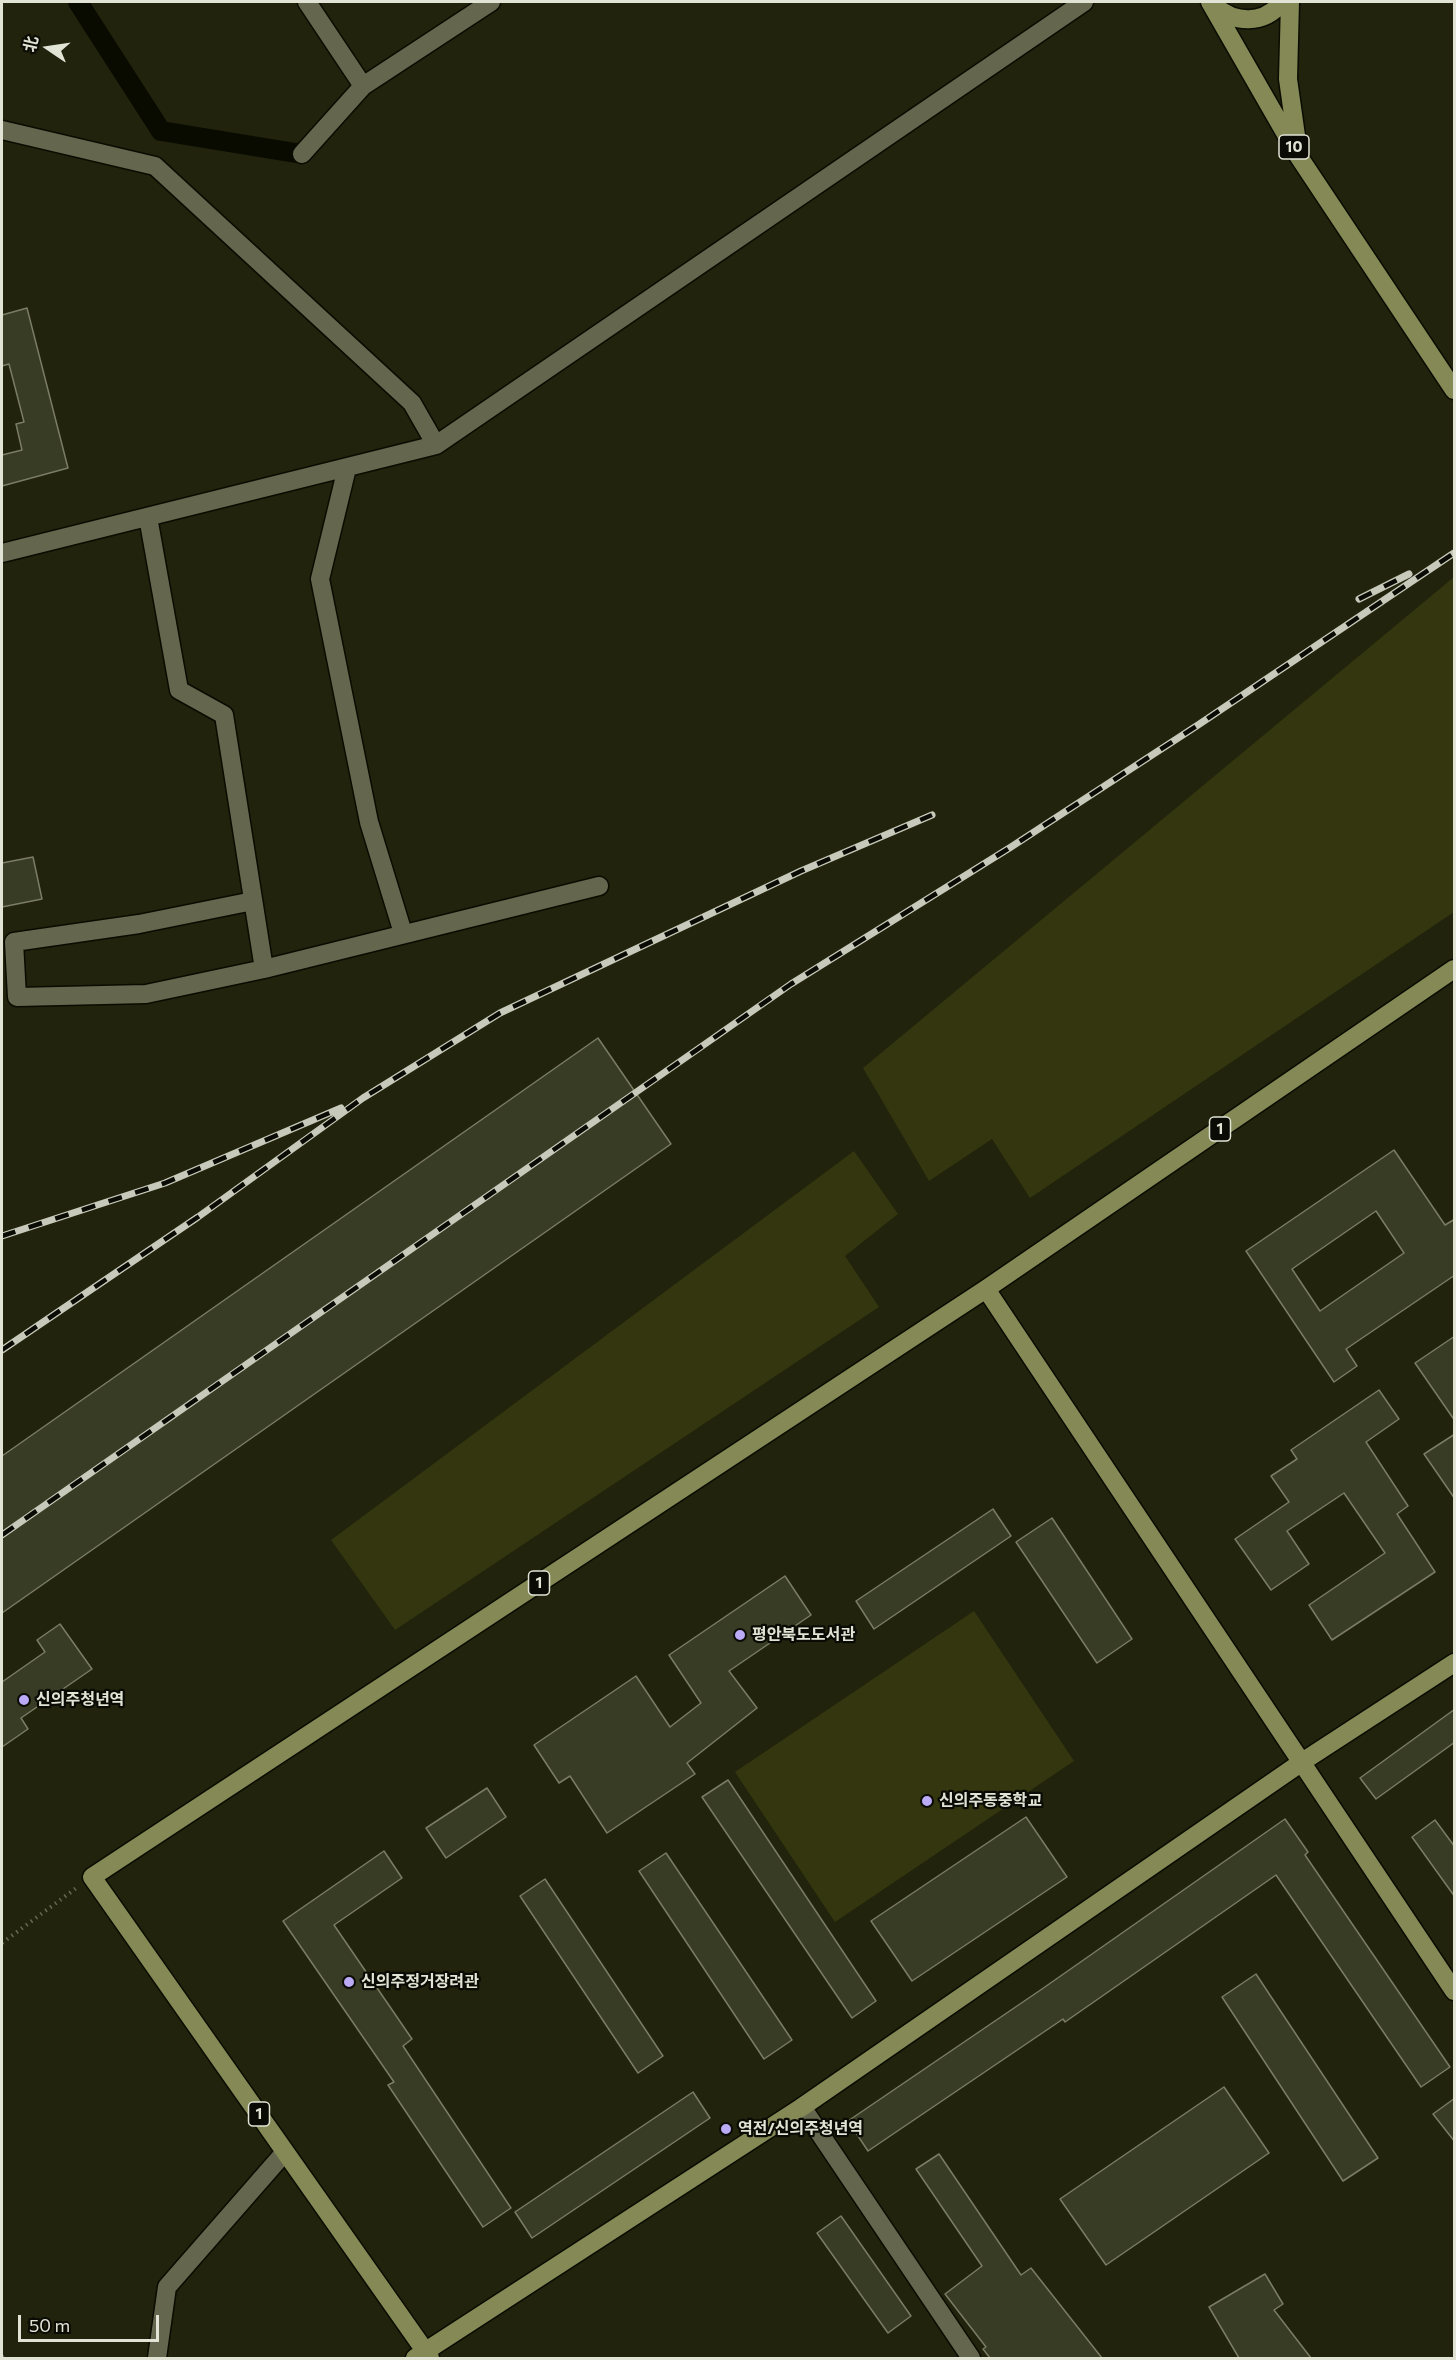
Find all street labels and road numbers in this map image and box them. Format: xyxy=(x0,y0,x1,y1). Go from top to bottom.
road number: 10 xyxy=(1279,135,1309,159)
road number: 1 xyxy=(1210,1117,1230,1141)
road number: 1 xyxy=(528,1571,550,1595)
road number: 1 xyxy=(248,2102,270,2126)

